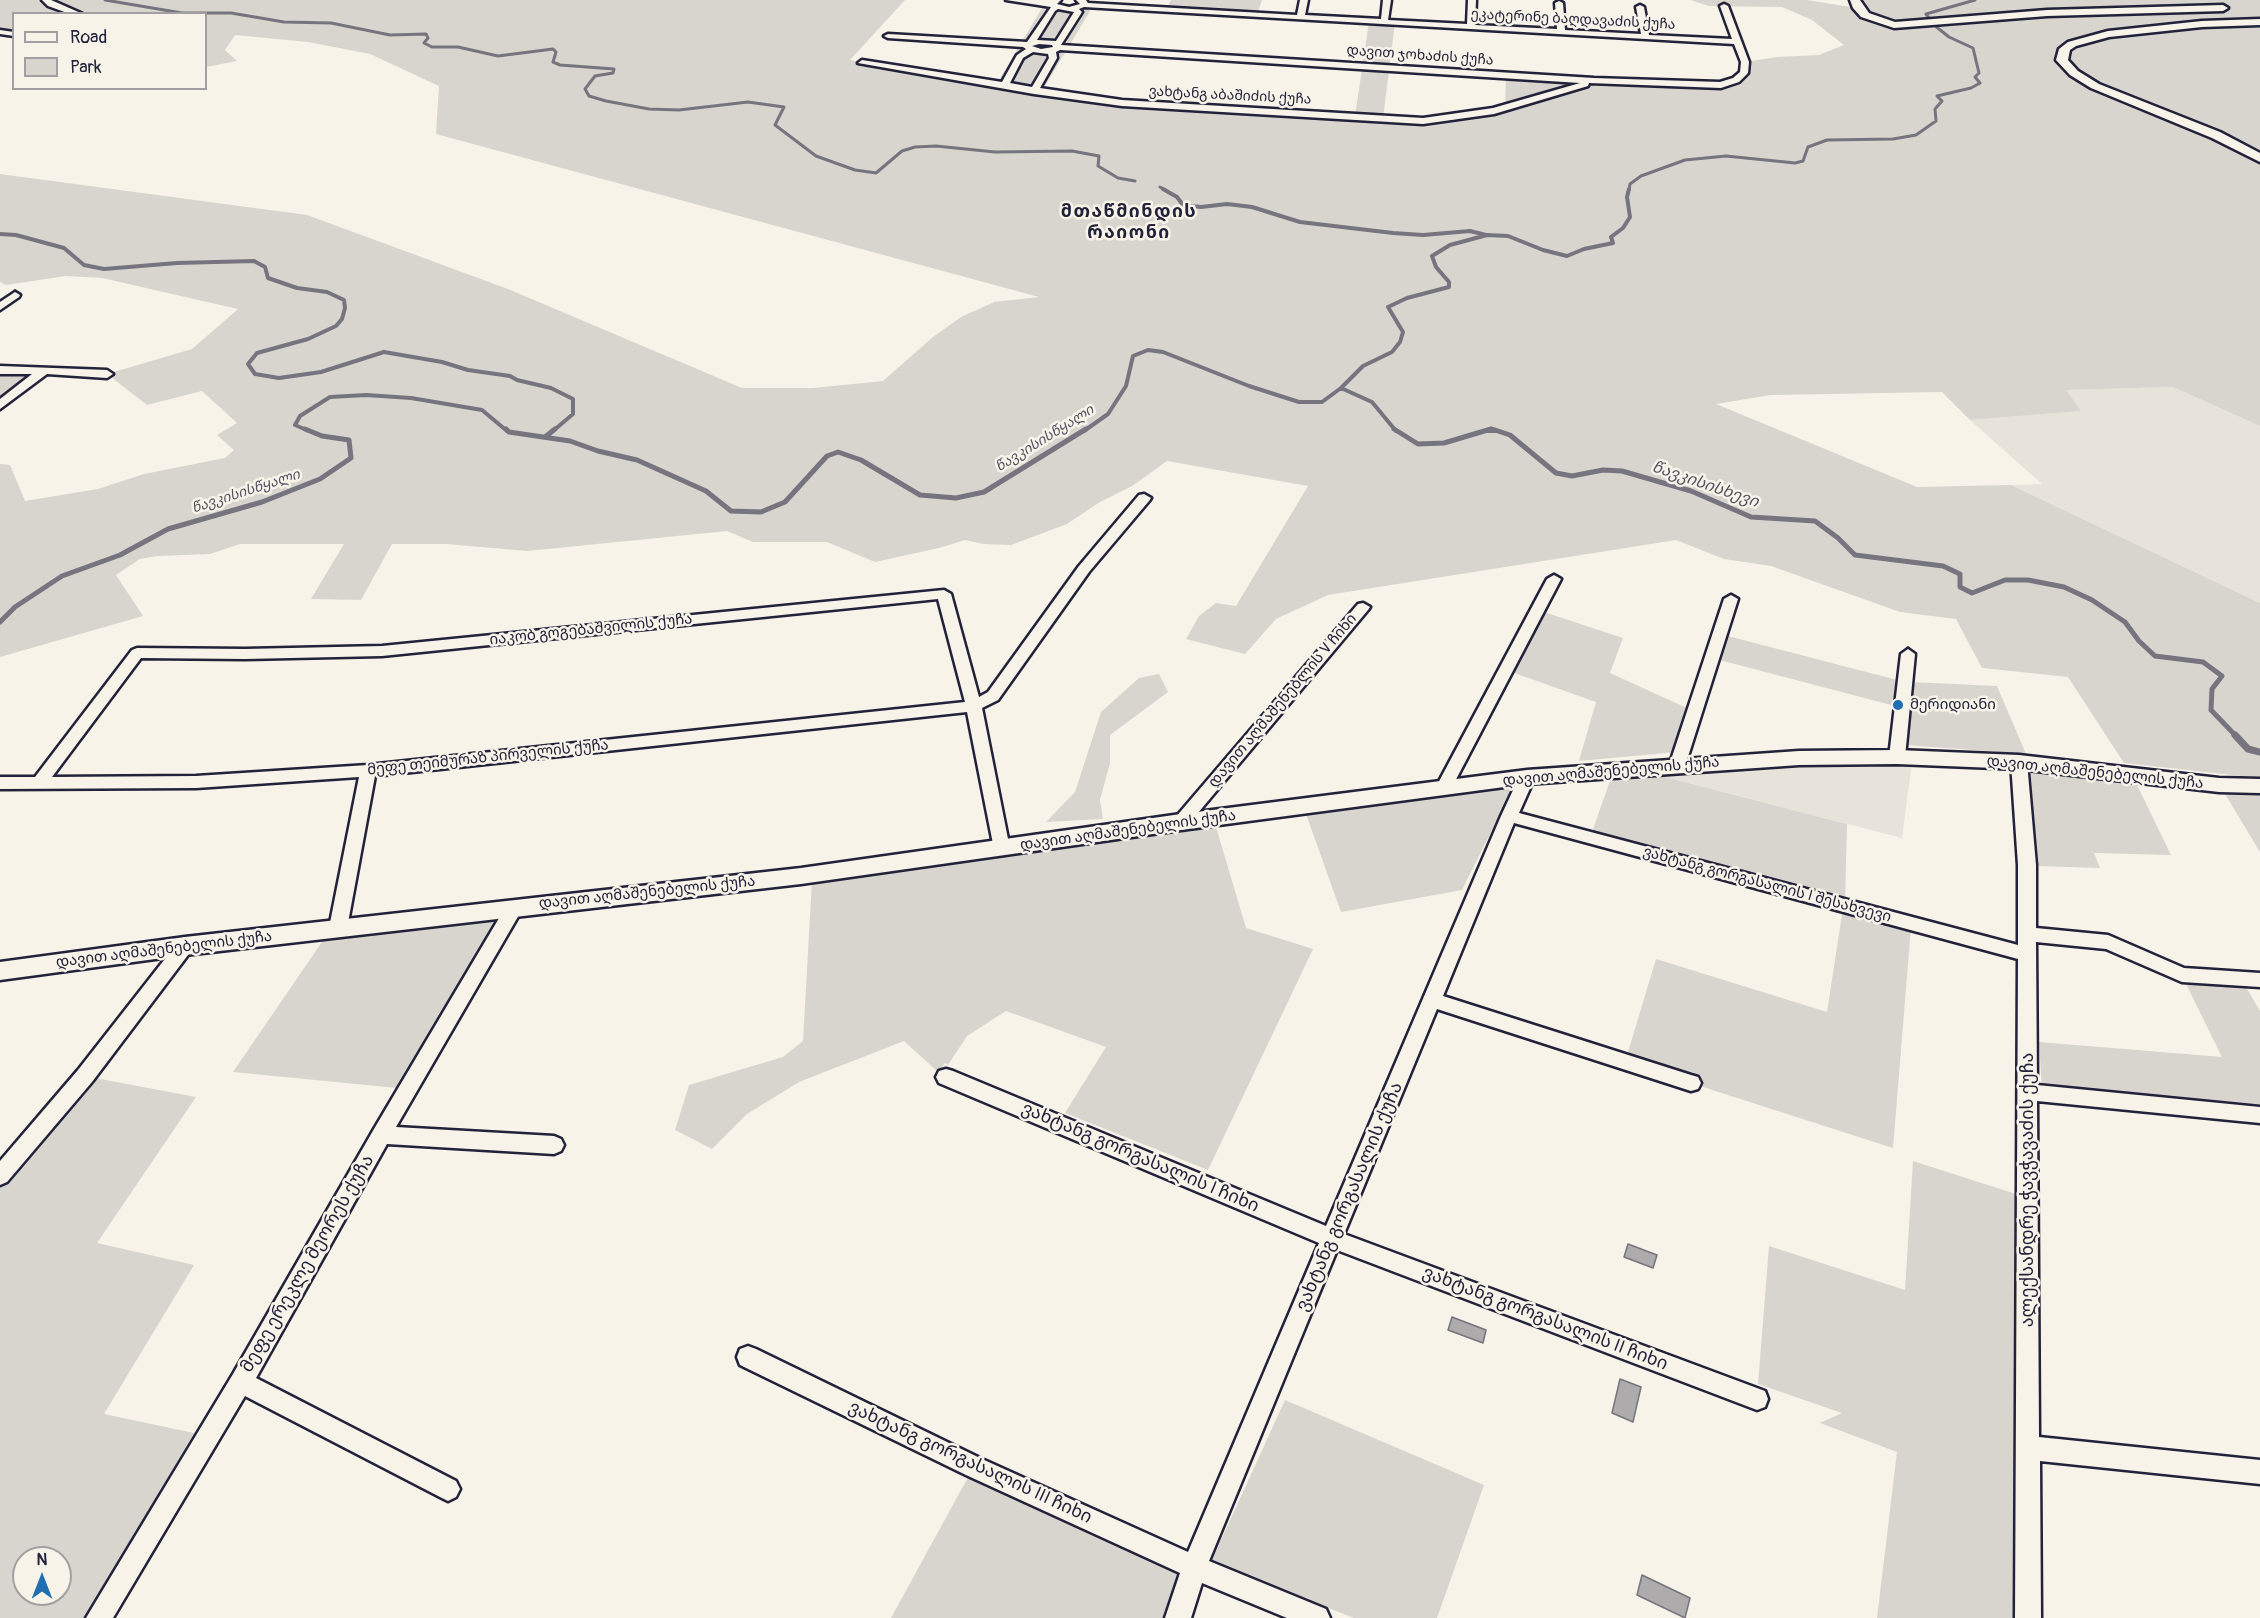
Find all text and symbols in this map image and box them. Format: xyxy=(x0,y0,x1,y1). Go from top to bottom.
street label: ეკატერინე ბაღდავაძის ქუჩა xyxy=(1470,6,1676,34)
legend xyxy=(12,12,207,90)
text: Road xyxy=(70,26,107,49)
street label: დავით ჯოხაძის ქუჩა xyxy=(1346,42,1494,70)
text: Park xyxy=(70,56,102,79)
street label: ვახტანგ აბაშიძის ქუჩა xyxy=(1148,83,1312,109)
district label: მთაწმინდის რაიონი xyxy=(1061,201,1197,244)
water label: წავკისისწყალი xyxy=(993,402,1097,476)
water label: წავკისისხევი xyxy=(1649,458,1761,512)
water label: წავკისისწყალი xyxy=(190,467,302,517)
street label: იაკობ გოგებაშვილის ქუჩა xyxy=(489,610,693,650)
street label: დავით აღმაშენებლის V ჩიხი xyxy=(1205,610,1361,792)
place label: მერიდიანი xyxy=(1910,696,1996,714)
marker: მერიდიანი xyxy=(1891,698,1905,712)
street label: მეფე თეიმურაზ პირველის ქუჩა xyxy=(366,736,610,780)
street label: დავით აღმაშენებელის ქუჩა xyxy=(1986,753,2204,793)
street label: დავით აღმაშენებელის ქუჩა xyxy=(1502,754,1720,790)
street label: დავით აღმაშენებელის ქუჩა xyxy=(1019,807,1237,855)
street label: ვახტანგ გორგასალის I შესახვევი xyxy=(1641,843,1893,927)
street label: დავით აღმაშენებელის ქუჩა xyxy=(538,873,756,913)
street label: დავით აღმაშენებელის ქუჩა xyxy=(55,928,273,972)
street label: ალექსანდრე ჭავჭავაძის ქუჩა xyxy=(2017,1053,2039,1327)
street label: ვახტანგ გორგასალის ქუჩა xyxy=(1292,1079,1408,1315)
street label: ვახტანგ გორგასალის I ჩიხი xyxy=(1018,1098,1262,1218)
street label: მეფე ერეკლე მეორეს ქუჩა xyxy=(237,1151,379,1377)
street label: ვახტანგ გორგასალის II ჩიხი xyxy=(1419,1262,1671,1376)
street label: ვახტანგ გორგასალის III ჩიხი xyxy=(845,1397,1095,1529)
north arrow xyxy=(12,1546,72,1606)
text: N xyxy=(37,1550,47,1570)

